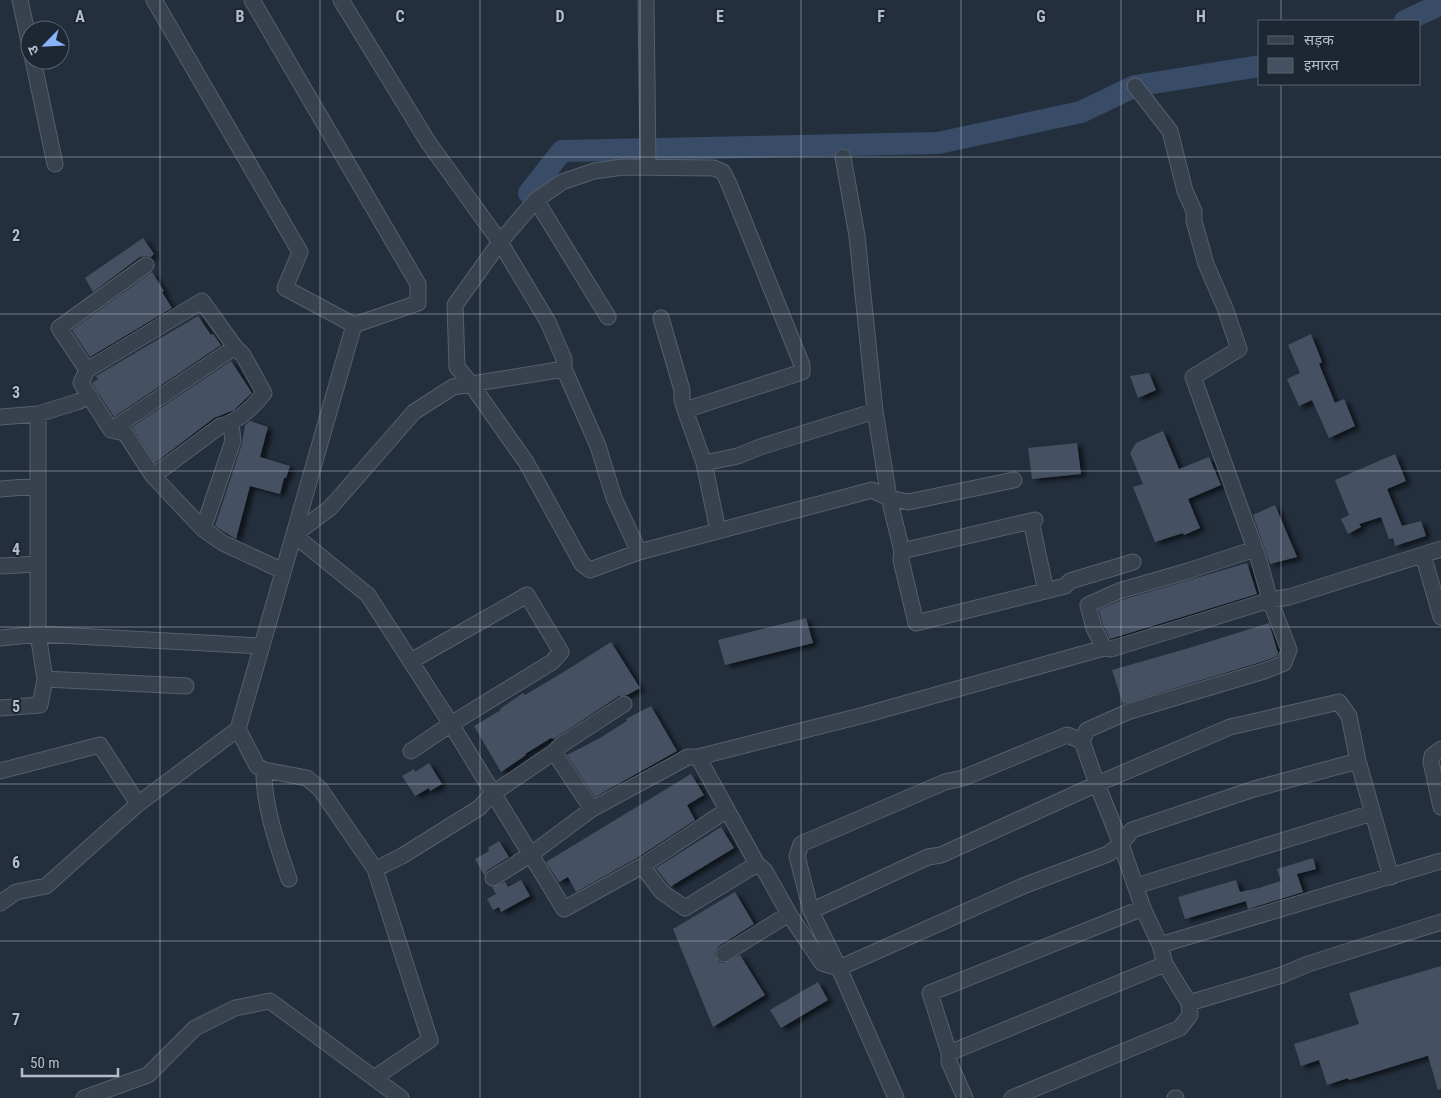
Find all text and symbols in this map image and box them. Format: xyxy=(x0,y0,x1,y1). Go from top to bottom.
text: A xyxy=(75,7,85,26)
text: B xyxy=(236,7,245,26)
text: C xyxy=(395,7,405,26)
text: D xyxy=(555,7,565,26)
text: E xyxy=(716,7,724,26)
text: F xyxy=(877,7,885,26)
text: G xyxy=(1036,7,1046,26)
text: H xyxy=(1196,7,1206,26)
north arrow xyxy=(20,20,70,70)
legend xyxy=(1258,20,1421,85)
text: सड़क xyxy=(1304,31,1334,49)
text: उ xyxy=(24,43,42,57)
text: इमारत xyxy=(1304,56,1339,74)
text: 2 xyxy=(12,226,20,245)
text: 3 xyxy=(12,383,20,402)
text: 4 xyxy=(12,540,20,559)
text: 5 xyxy=(12,697,20,716)
text: 6 xyxy=(12,853,20,872)
text: 7 xyxy=(12,1010,20,1029)
scale bar xyxy=(22,1046,119,1078)
text: 50 m xyxy=(30,1054,60,1072)

